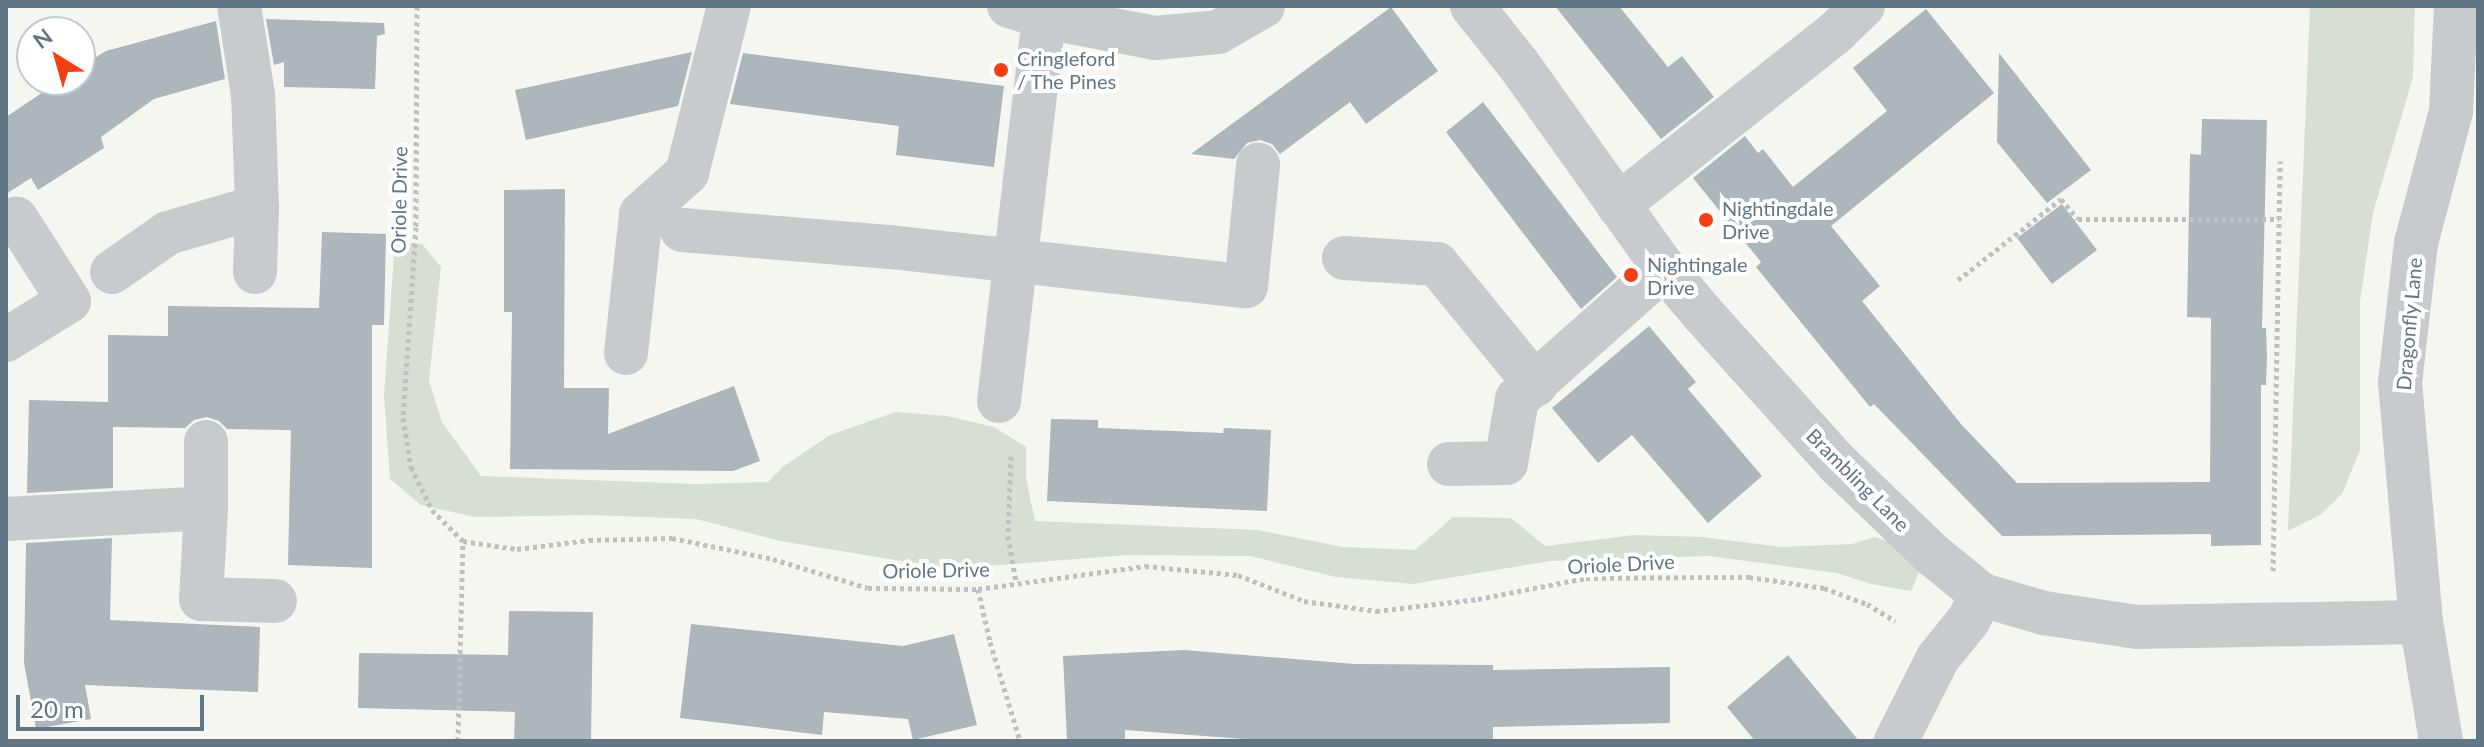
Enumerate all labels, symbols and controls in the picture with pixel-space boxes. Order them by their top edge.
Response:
north arrow [16,16,96,96]
text: N [28,22,57,54]
place label: Cringleford / The Pines [1017,46,1117,93]
marker: Cringleford / The Pines [992,61,1010,79]
street label: Oriole Drive [386,146,412,254]
place label: Nightingdale Drive [1722,196,1833,243]
marker: Nightingdale Drive [1697,211,1715,229]
place label: Nightingale Drive [1647,252,1747,299]
street label: Dragonfly Lane [2391,256,2427,392]
marker: Nightingale Drive [1622,266,1640,284]
street label: Brambling Lane [1802,424,1914,536]
street label: Oriole Drive [1567,549,1675,579]
street label: Oriole Drive [882,557,990,583]
scale bar [20,679,208,729]
text: 20 m [30,694,84,723]

